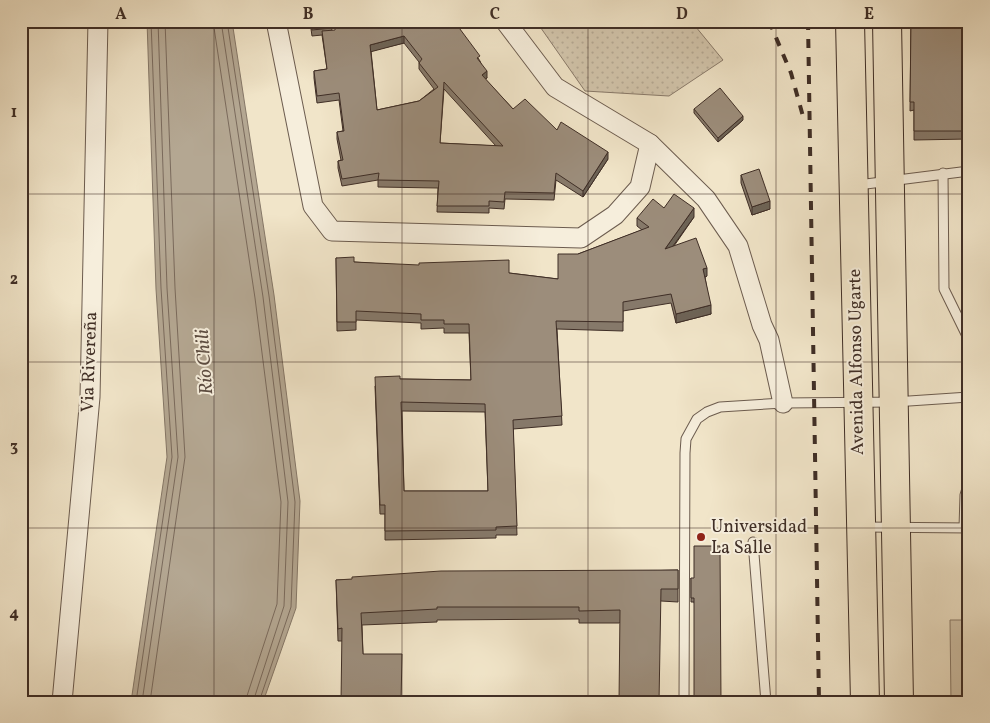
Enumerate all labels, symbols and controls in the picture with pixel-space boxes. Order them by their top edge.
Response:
text: A [115,4,127,26]
text: B [303,4,314,26]
text: C [490,4,500,26]
text: D [676,4,688,26]
text: E [864,4,874,26]
text: 1 [11,102,17,124]
text: 2 [10,269,18,291]
street label: Avenida Alfonso Ugarte [843,269,871,455]
street label: Via Rivereña [76,311,104,413]
water label: Río Chili [190,328,220,395]
text: 3 [10,436,18,458]
place label: Universidad La Salle [711,515,807,561]
marker: Universidad La Salle [695,531,707,543]
text: 4 [9,603,19,625]

